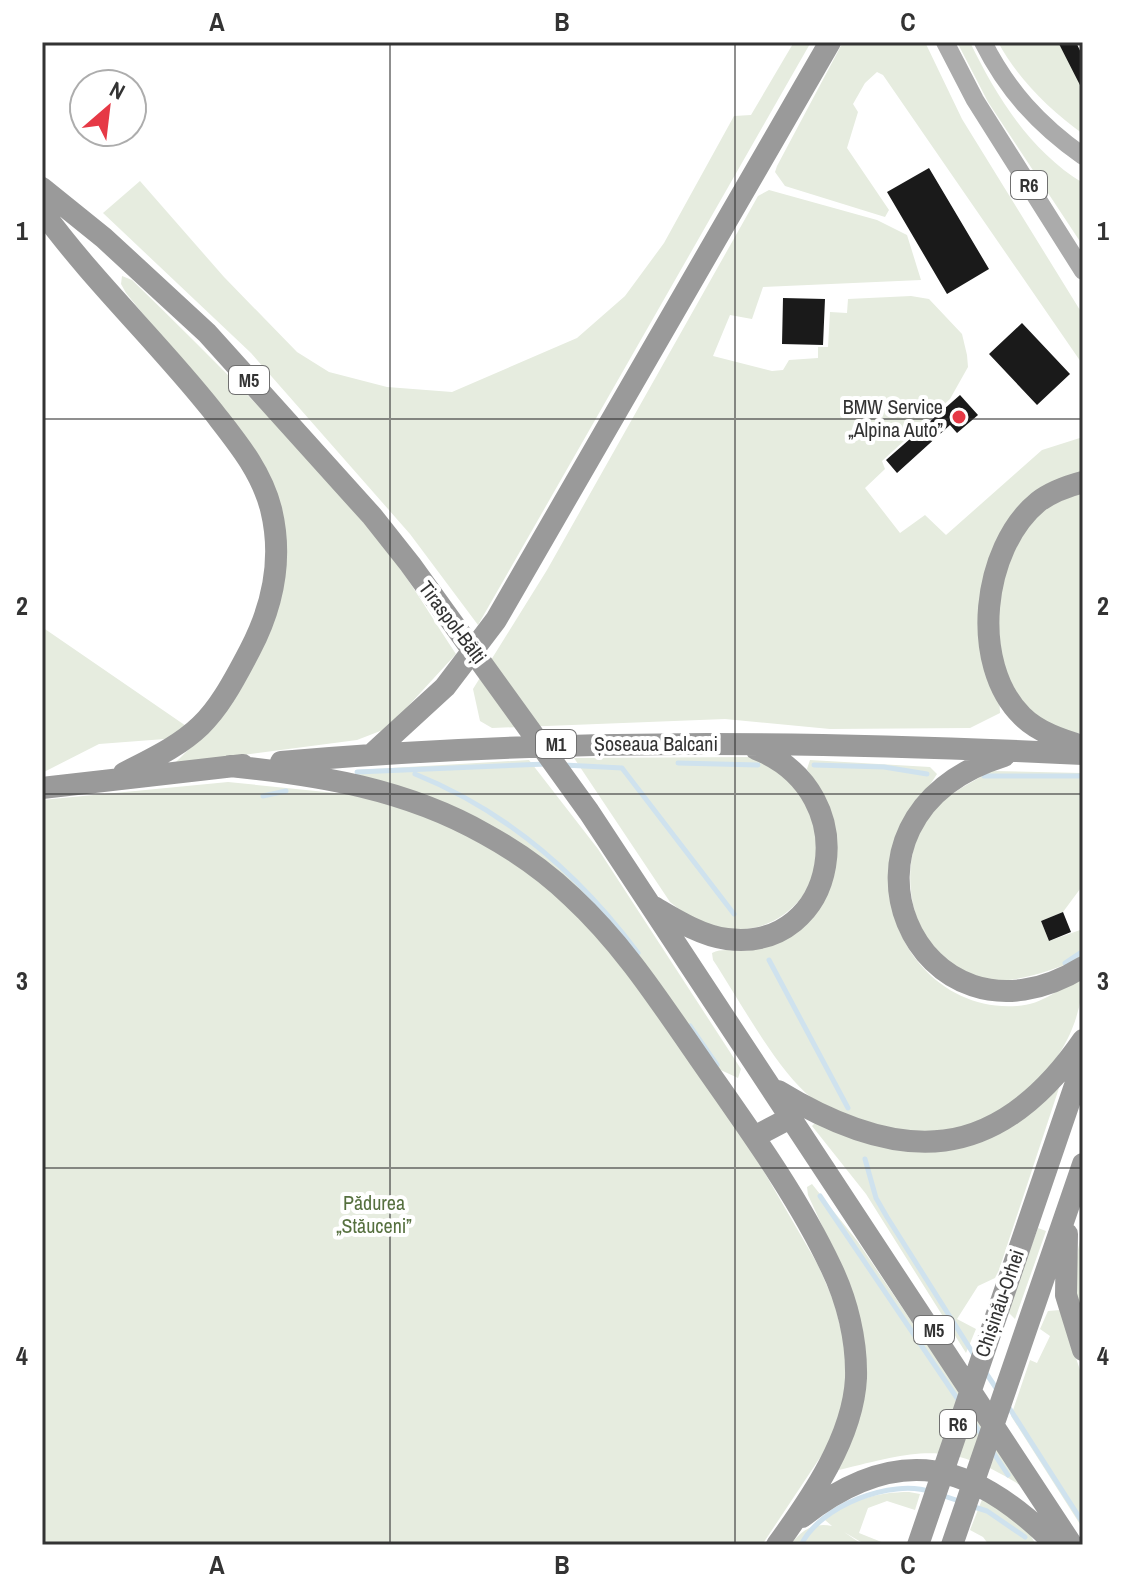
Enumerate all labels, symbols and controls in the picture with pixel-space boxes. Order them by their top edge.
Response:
text: A [209,4,225,39]
text: B [554,4,570,39]
text: C [900,4,916,39]
north arrow [68,68,148,148]
text: N [105,74,130,107]
road number: R6 [1011,171,1047,199]
text: 1 [16,213,28,248]
text: 1 [1097,213,1109,248]
road number: M5 [229,366,269,394]
place label: BMW Service „Alpina Auto” [843,393,944,443]
marker: BMW Service „Alpina Auto” [950,408,968,426]
street label: Tiraspol-Bălți [413,575,493,669]
text: 2 [16,588,28,623]
text: 2 [1097,588,1109,623]
road number: M1 [536,730,576,758]
street label: Șoseaua Balcani [594,730,718,757]
text: 3 [16,963,28,998]
text: 3 [1097,963,1109,998]
park label: Pădurea „Stăuceni” [336,1189,412,1239]
street label: Chișinău-Orhei [968,1246,1030,1360]
road number: M5 [914,1316,954,1344]
text: 4 [16,1338,28,1373]
text: 4 [1097,1338,1109,1373]
road number: R6 [940,1410,976,1438]
text: A [209,1547,225,1582]
text: B [554,1547,570,1582]
text: C [900,1547,916,1582]

